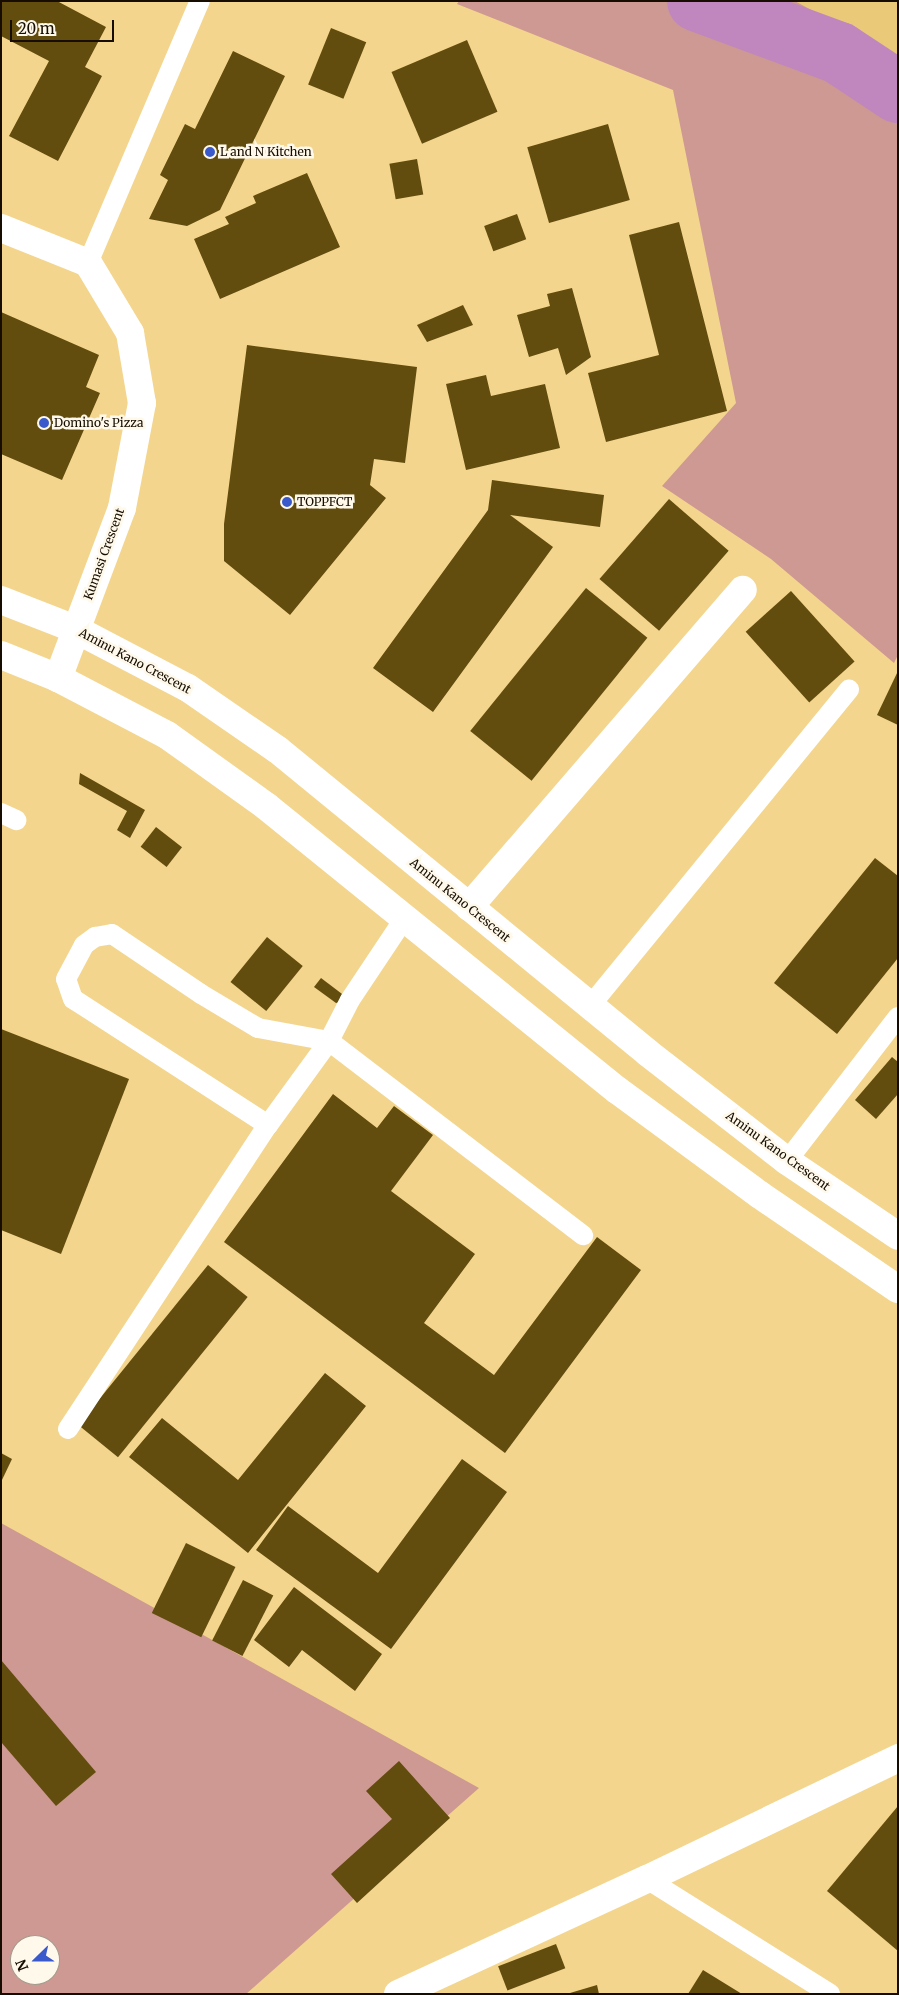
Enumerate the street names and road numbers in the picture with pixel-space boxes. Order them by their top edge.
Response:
street label: Kumasi Crescent [81,506,127,602]
street label: Aminu Kano Crescent [76,625,194,697]
street label: Aminu Kano Crescent [407,855,513,945]
street label: Aminu Kano Crescent [723,1108,833,1194]

